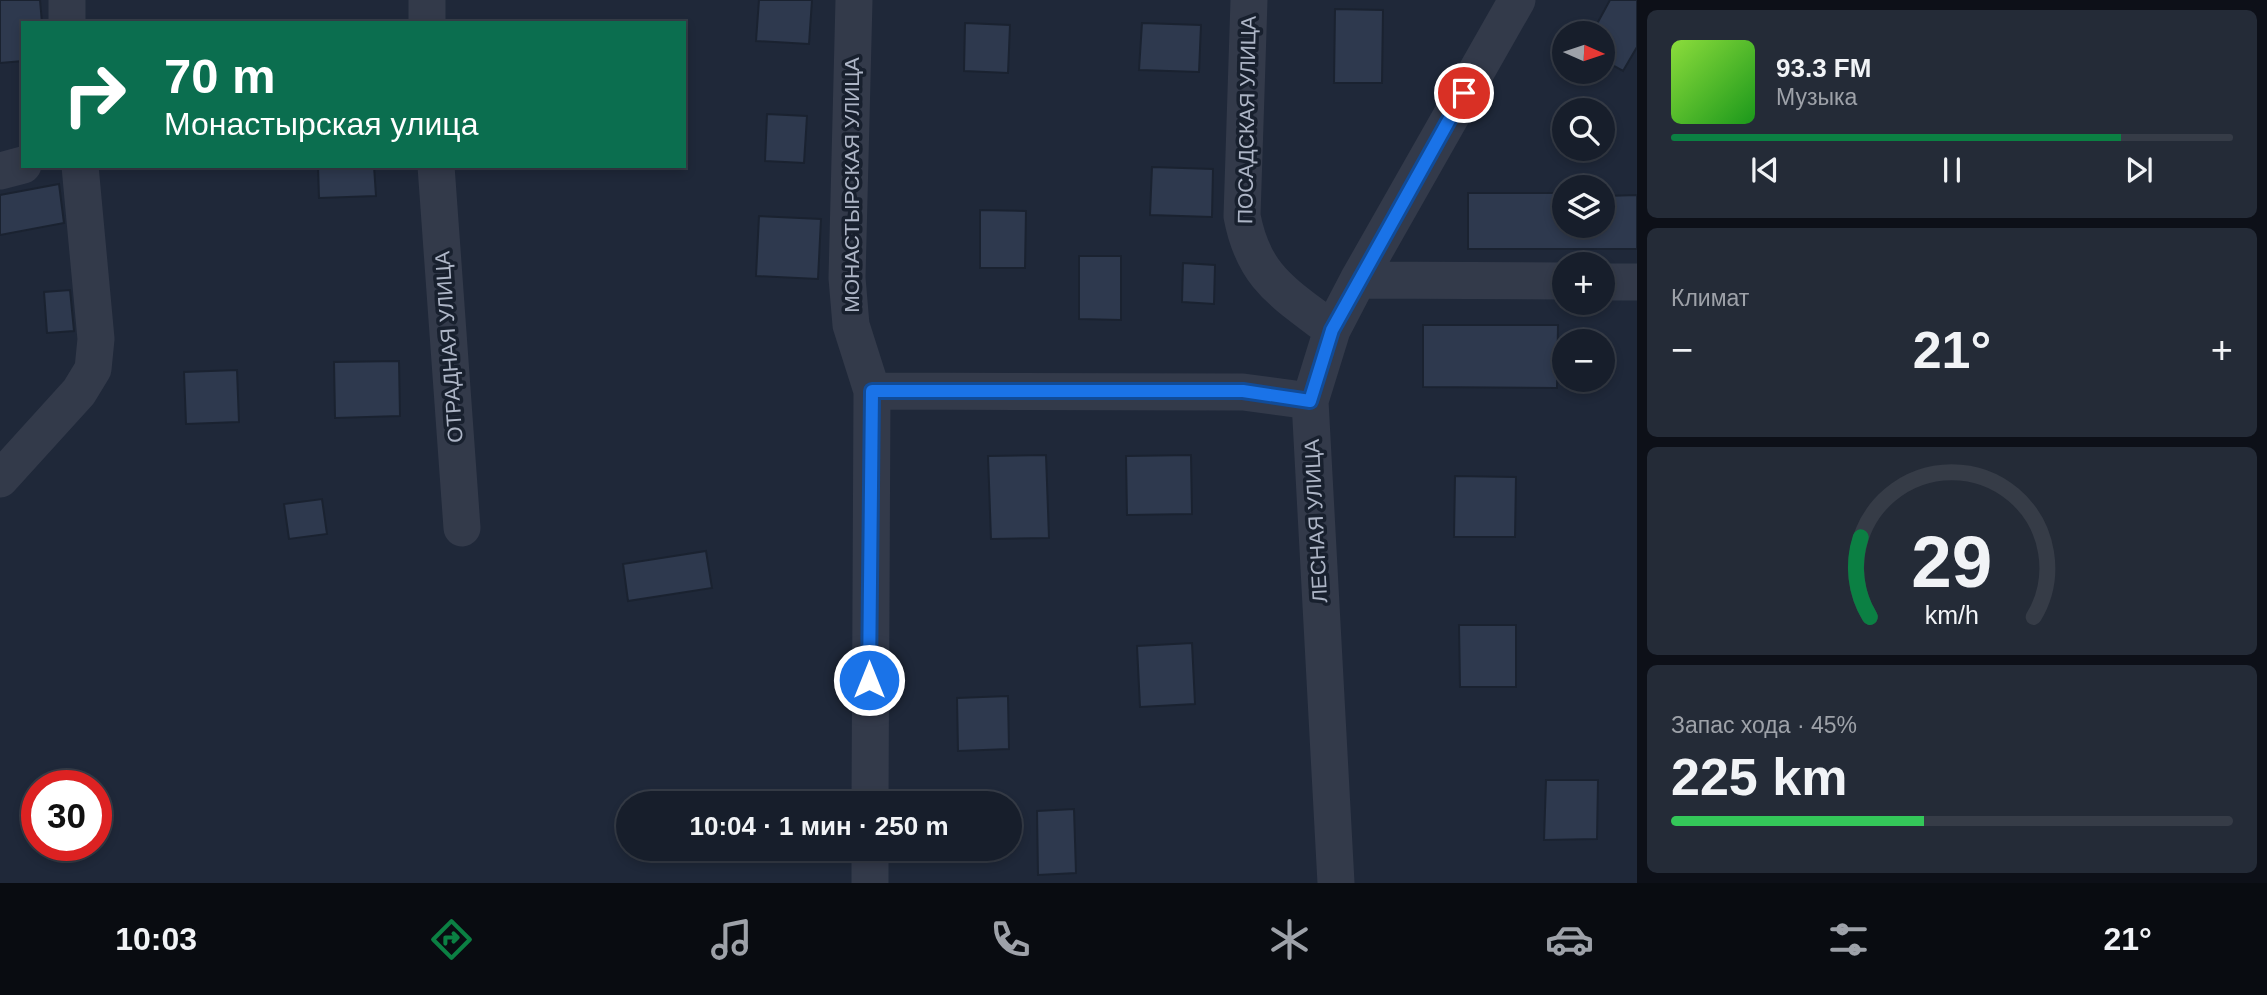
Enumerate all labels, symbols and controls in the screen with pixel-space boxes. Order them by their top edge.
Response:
street label: ПОСАДСКАЯ УЛИЦА [1233,16,1260,224]
north arrow [1552,21,1615,84]
map controls [1552,21,1615,392]
icon: right [49,49,140,140]
text: 70 m [164,49,276,103]
text: 93.3 FM [1776,53,1871,83]
street label: МОНАСТЫРСКАЯ УЛИЦА [840,57,863,313]
pin [1434,63,1494,123]
icon: arrive [1445,74,1483,112]
text: Музыка [1776,84,1857,110]
button: search [1552,98,1615,161]
text: Монастырская улица [164,106,478,142]
icon: previous [1746,151,1784,189]
icon: pause [1933,151,1971,189]
icon: next [2120,151,2158,189]
button: layers [1552,175,1615,238]
street label: ОТРАДНАЯ УЛИЦА [430,250,467,444]
button: + [1552,252,1615,315]
text: Климат [1671,285,1749,311]
text: 21° [1913,321,1991,379]
button: − [1552,329,1615,392]
text: − [1671,329,1693,371]
text: + [2211,329,2233,371]
street label: ЛЕСНАЯ УЛИЦА [1300,438,1331,604]
text: 29 [1912,521,1992,602]
text: km/h [1925,600,1979,628]
position arrow [832,643,906,717]
text: Запас хода · 45% [1671,712,1857,738]
text: 225 km [1671,748,1847,806]
speed limit sign: 30 [21,770,112,861]
text: 10:04 · 1 мин · 250 m [689,811,949,841]
icon: directions [427,915,476,964]
icon: music [707,915,756,964]
icon: phone [986,915,1035,964]
icon: climate [1265,915,1314,964]
icon: car [1545,915,1594,964]
icon: filters [1824,915,1873,964]
text: 10:03 [115,921,197,957]
text: 21° [2103,921,2152,957]

